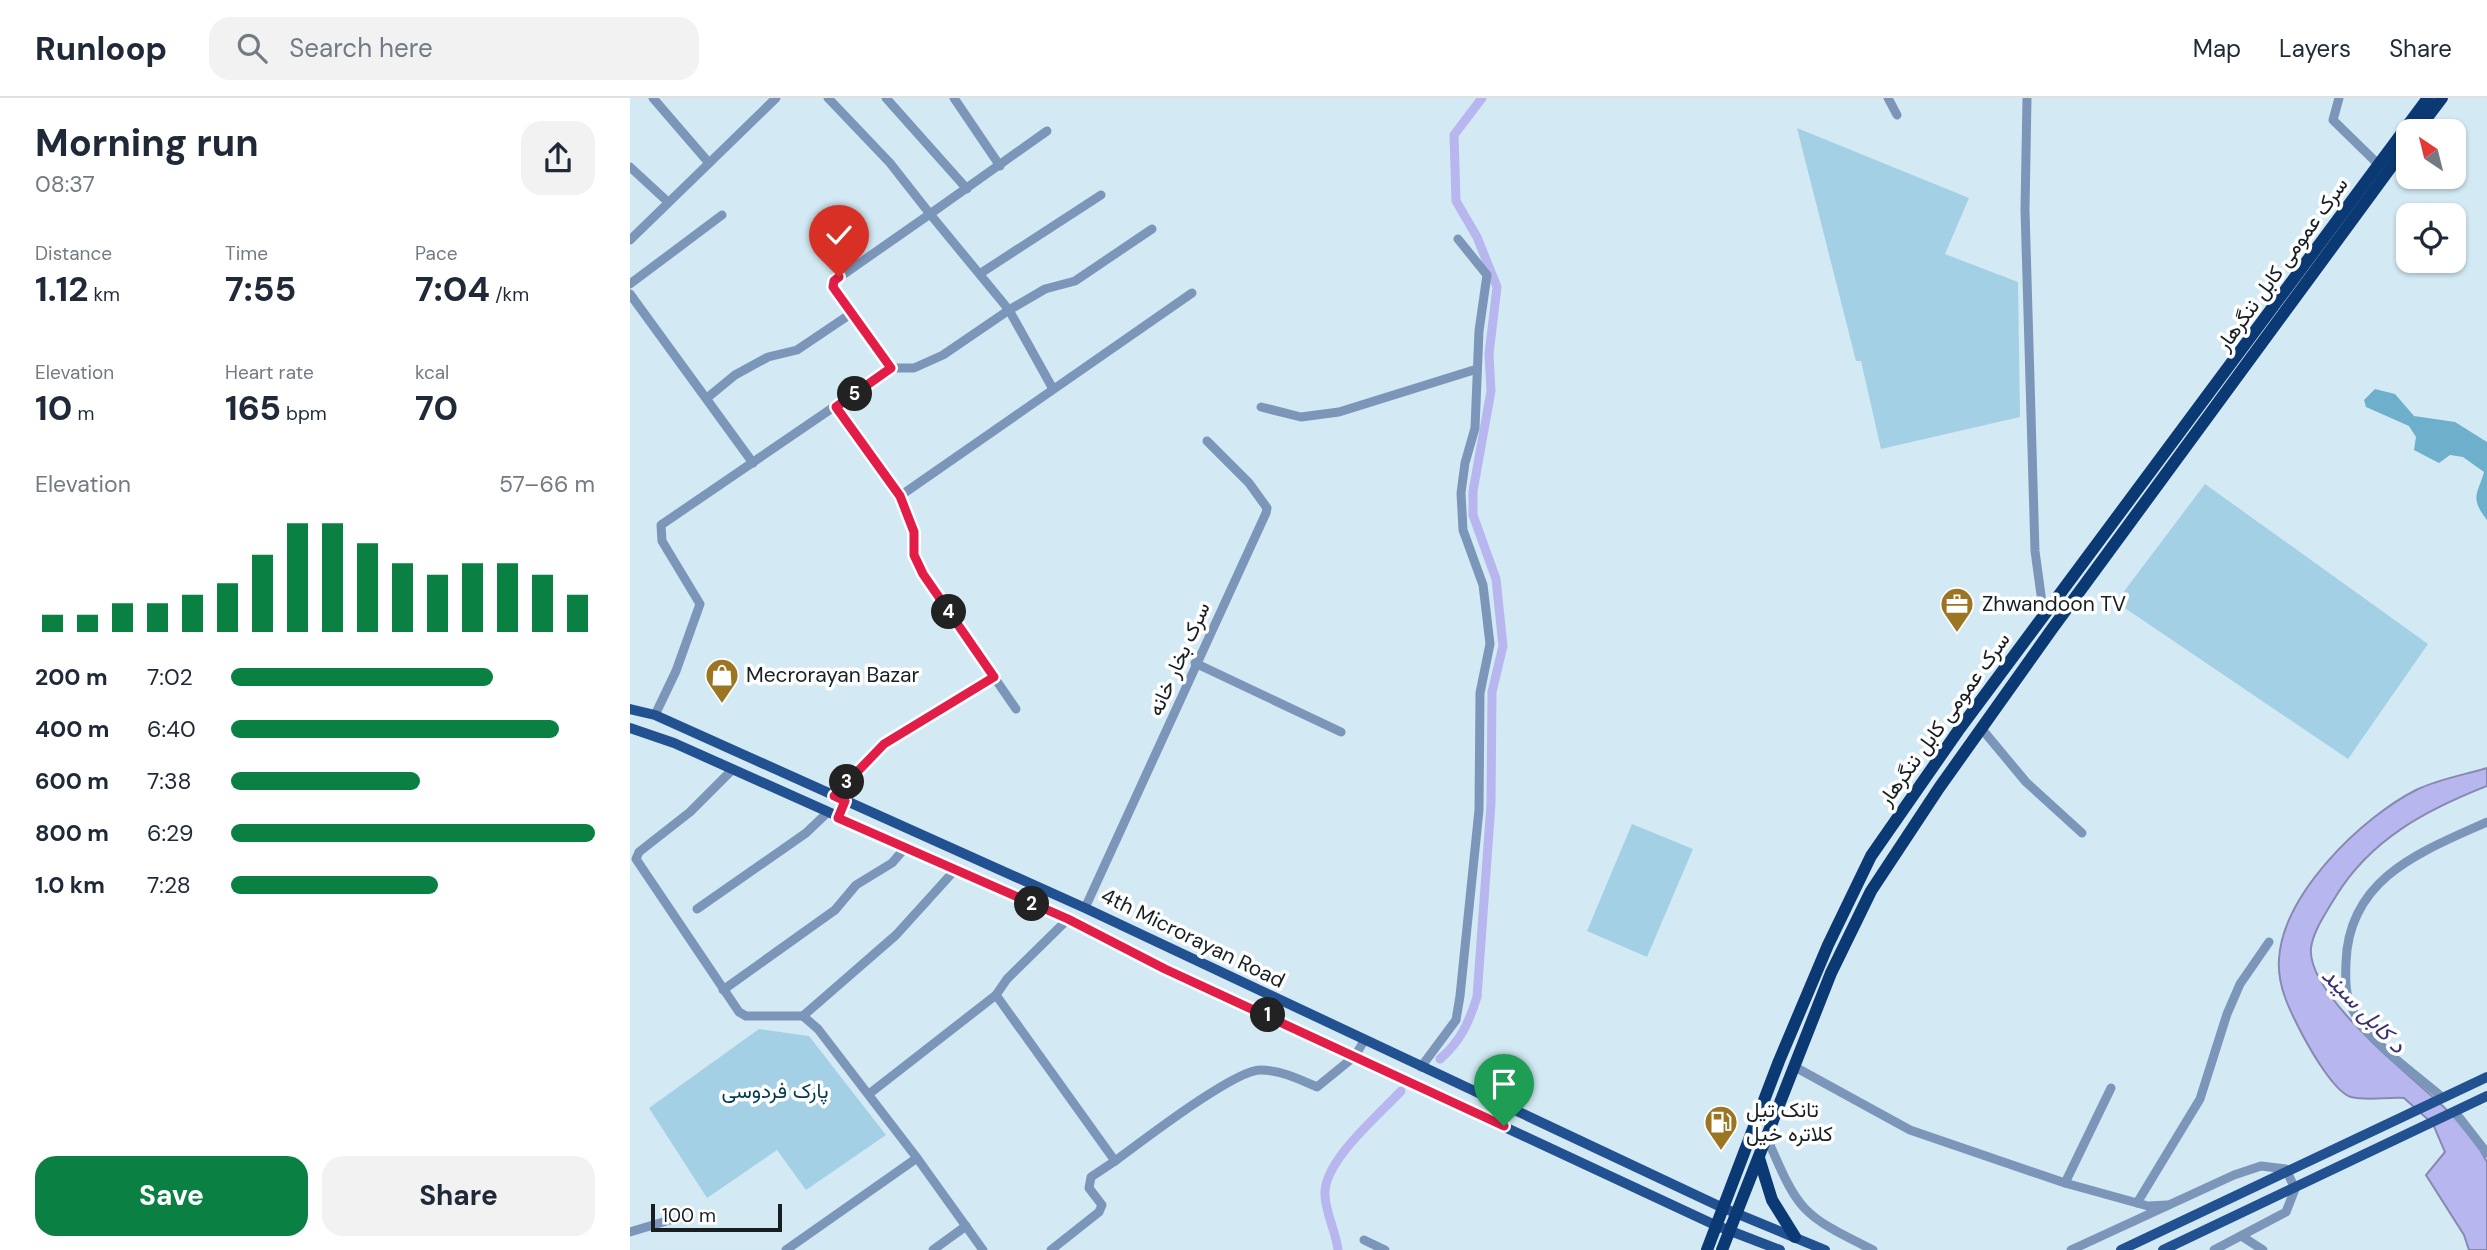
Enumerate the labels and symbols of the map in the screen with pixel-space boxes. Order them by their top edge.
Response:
north arrow [2396,119,2466,189]
street label: سرک عمومی کابل ننگرهار [2209,172,2354,357]
pin [809,205,869,277]
pin: 5 [838,376,873,412]
office icon: Zhwandoon TV [1938,585,1976,634]
place label: Zhwandoon TV [1982,590,2126,618]
pin: 4 [932,594,966,630]
street label: سرک بخار خانه [1141,598,1217,720]
street label: سرک عمومی کابل ننگرهار [1871,627,2016,812]
shop icon: Mecrorayan Bazar [703,656,741,705]
place label: Mecrorayan Bazar [746,661,920,689]
pin: 3 [830,764,864,800]
street label: 4th Microrayan Road [1097,881,1289,995]
pin: 2 [1014,886,1050,922]
water label: د کابل سيند [2315,960,2413,1060]
pin: 1 [1250,998,1286,1032]
pin [1474,1054,1534,1126]
park label: پارک فردوسی [722,1077,828,1105]
place label: تانک تیل کلاتره خیل [1746,1096,1833,1148]
fuel station icon: تانک تیل کلاتره خیل [1702,1103,1740,1152]
scale bar [651,1201,782,1233]

